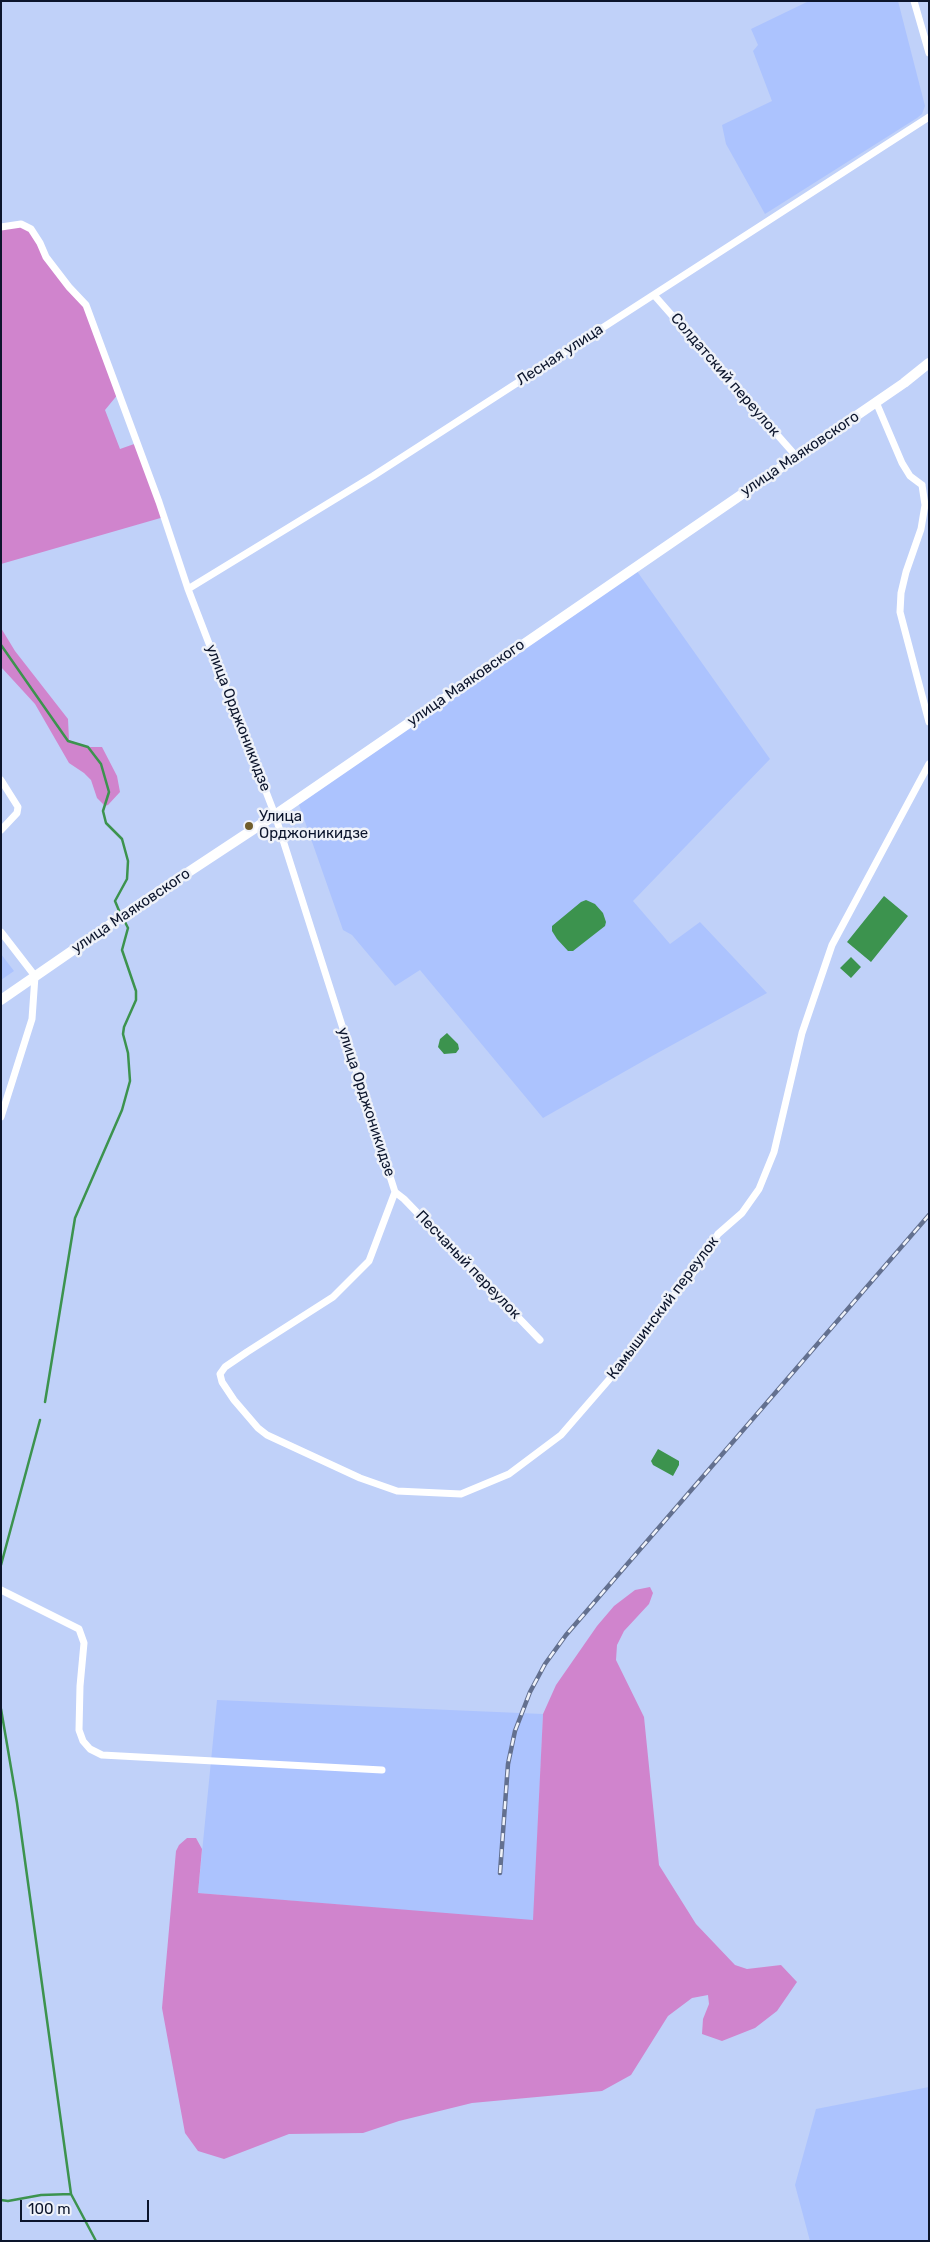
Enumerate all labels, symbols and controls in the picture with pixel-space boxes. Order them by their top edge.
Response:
street label: Солдатский переулок [666,310,784,440]
street label: Лесная улица [513,320,607,390]
street label: улица Маяковского [737,408,863,500]
street label: улица Маяковского [404,636,528,730]
street label: улица Орджоникидзе [202,642,274,794]
place label: Улица Орджоникидзе [259,808,368,843]
marker: Улица Орджоникидзе [243,820,255,832]
street label: улица Маяковского [68,865,194,957]
street label: улица Орджоникидзе [333,1025,399,1179]
street label: Песчаный переулок [412,1207,524,1323]
street label: Камышинский переулок [603,1233,723,1383]
scale bar [22,2190,151,2222]
text: 100 m [28,2200,70,2218]

